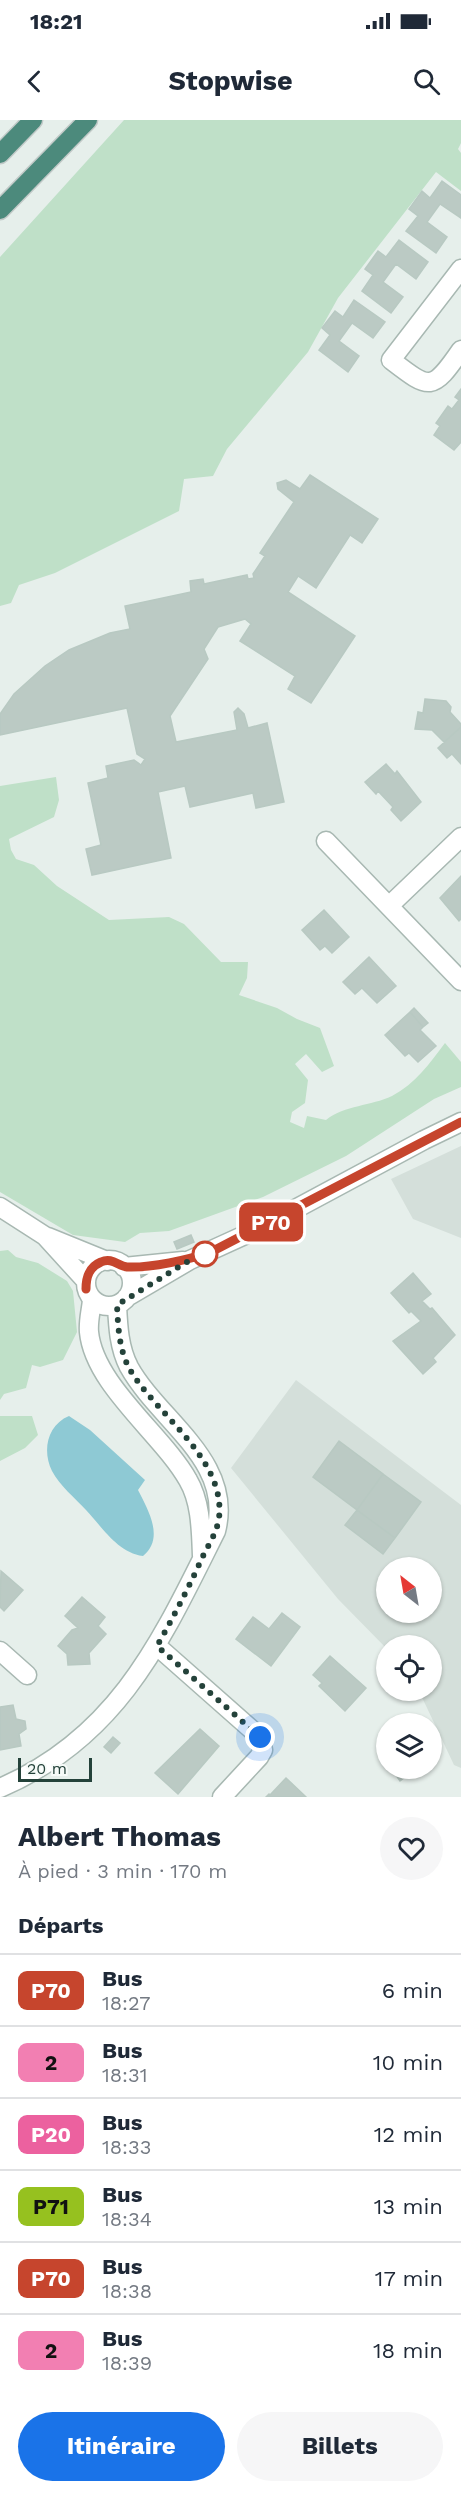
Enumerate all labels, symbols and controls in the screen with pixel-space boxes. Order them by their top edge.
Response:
text: 18:21 [30,9,83,34]
icon: back [18,65,51,98]
text: Stopwise [168,65,293,97]
icon: search [410,65,443,98]
line badge: P70 [236,1202,306,1242]
text: P70 [251,1210,291,1235]
unlabelled marker [192,1241,218,1267]
north arrow [376,1557,442,1623]
map controls [376,1557,442,1779]
button: locate [376,1635,442,1701]
button: layers [376,1713,442,1779]
your location [245,1722,275,1752]
scale bar [18,1755,92,1782]
text: 20 m [27,1759,67,1778]
button: heart [380,1817,443,1880]
text: Albert Thomas [18,1820,221,1853]
text: À pied · 3 min · 170 m [18,1859,227,1883]
text: Départs [18,1913,104,1938]
text: Bus [102,1966,142,1991]
text: P70 [31,1978,71,2003]
text: 6 min [382,1978,443,2003]
text: 18:27 [102,1991,151,2015]
text: Bus [102,2038,142,2063]
text: 2 [45,2050,57,2075]
text: 10 min [373,2050,443,2075]
text: 18:31 [102,2063,148,2087]
text: Bus [102,2110,142,2135]
text: P20 [31,2122,71,2147]
text: 12 min [374,2122,443,2147]
text: 18:33 [102,2135,151,2159]
text: Bus [102,2182,142,2207]
text: P71 [33,2194,69,2219]
text: 13 min [374,2194,443,2219]
text: 18:34 [102,2207,152,2231]
text: Bus [102,2254,142,2279]
text: P70 [31,2266,71,2291]
text: 17 min [375,2266,443,2291]
text: 18:38 [102,2279,152,2303]
text: Bus [102,2326,142,2351]
text: 2 [45,2338,57,2363]
text: 18 min [373,2338,443,2363]
text: 18:39 [102,2351,152,2375]
button: Itinéraire [18,2412,225,2481]
button: Billets [237,2412,443,2481]

